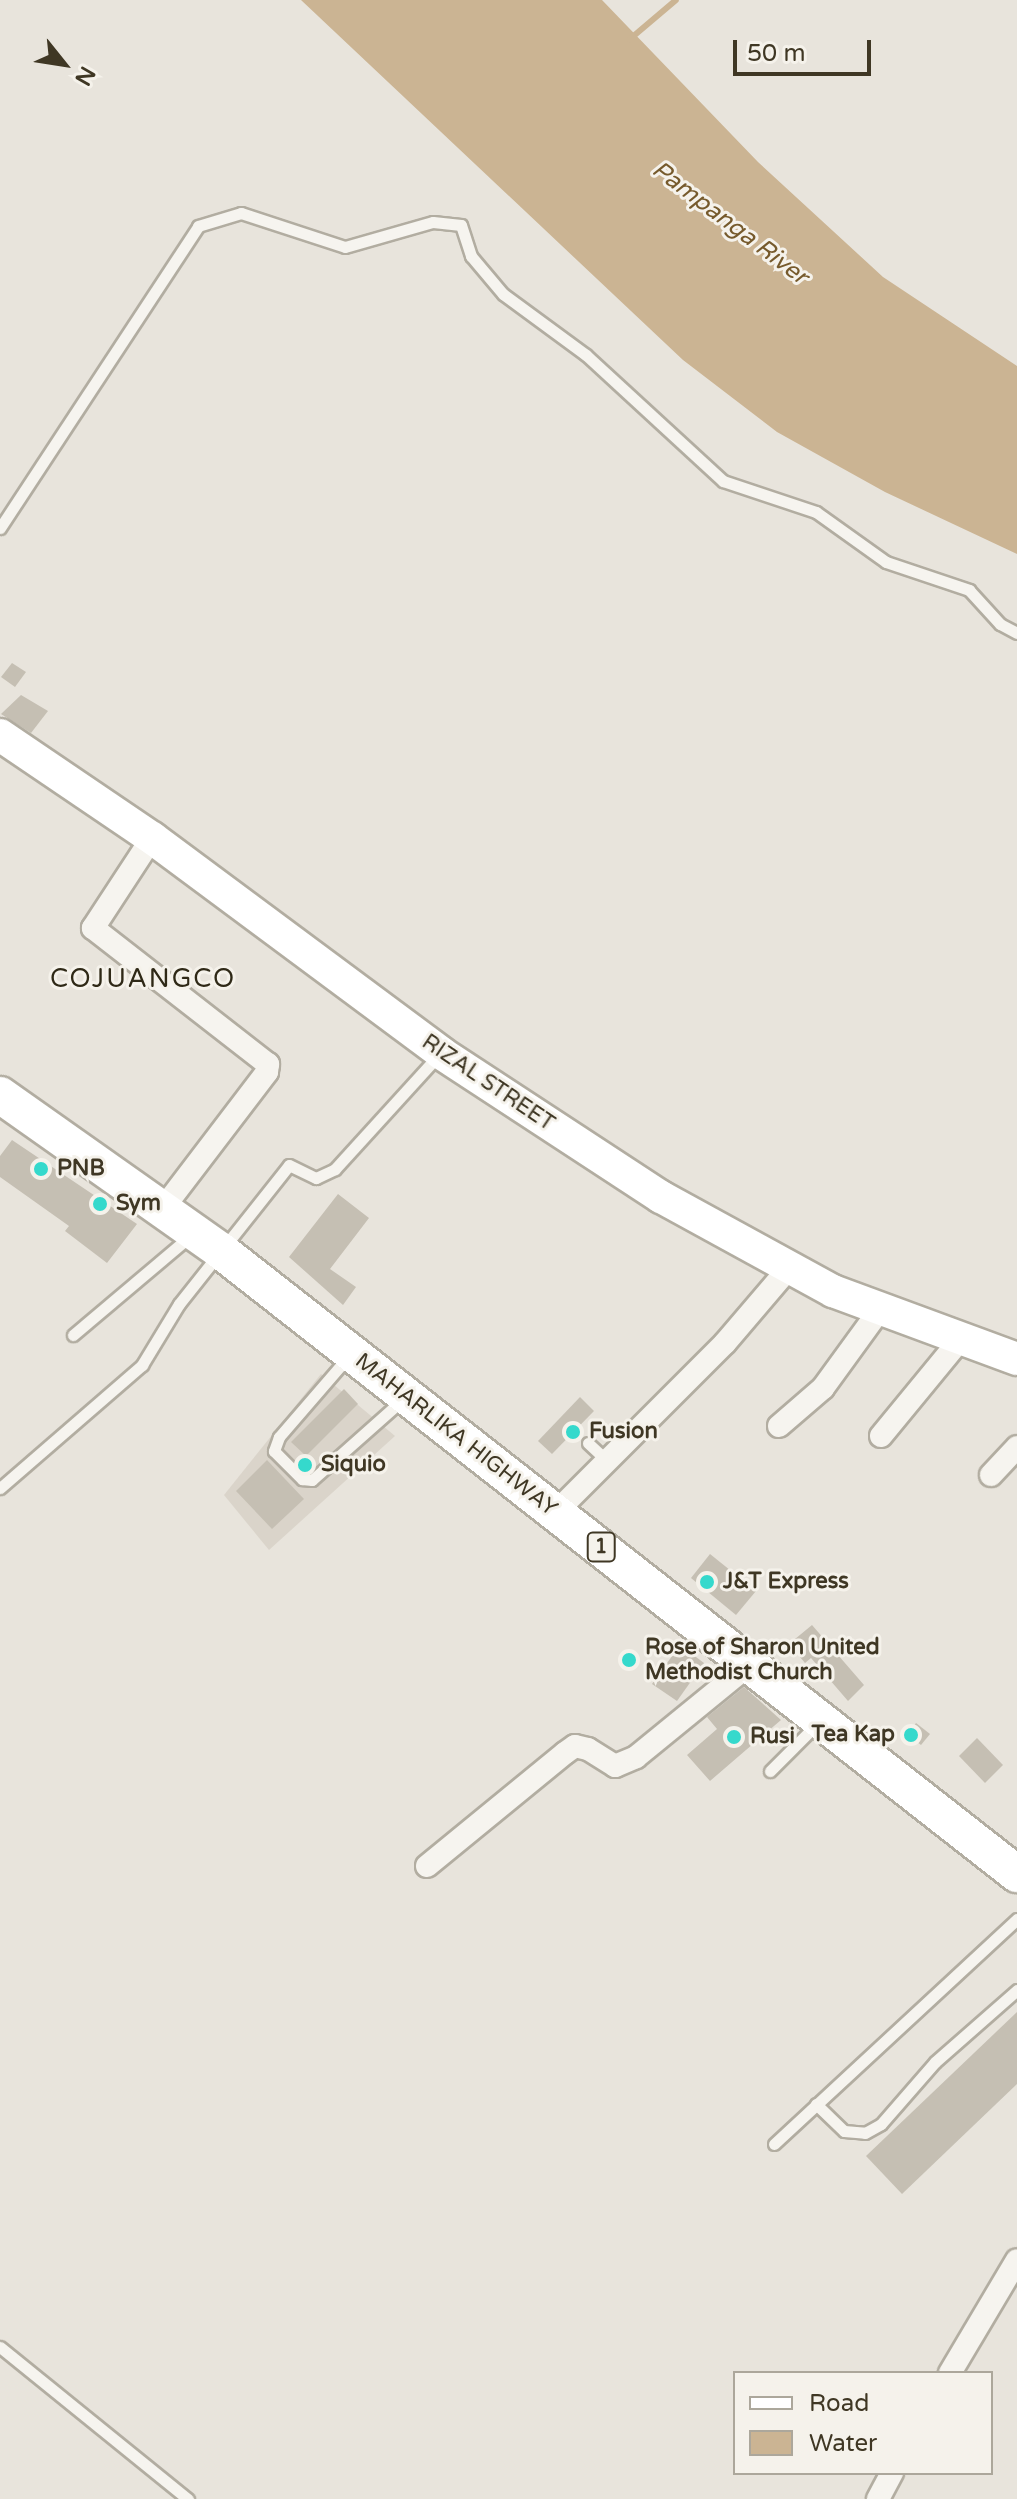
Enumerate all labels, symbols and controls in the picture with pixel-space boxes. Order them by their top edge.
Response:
north arrow [24,24,104,104]
scale bar [737,24,875,74]
text: 50 m [747,39,805,68]
text: N [69,62,100,90]
water label: Pampanga River [646,155,814,291]
district label: COJUANGCO [50,963,236,995]
street label: RIZAL STREET [417,1029,559,1137]
place label: PNB [57,1156,105,1182]
marker: PNB [32,1160,50,1178]
place label: Sym [116,1191,161,1217]
marker: Sym [91,1195,109,1213]
street label: MAHARLIKA HIGHWAY [350,1348,562,1522]
place label: Fusion [589,1419,658,1445]
marker: Fusion [564,1423,582,1441]
place label: Siquio [321,1452,386,1478]
marker: Siquio [296,1456,314,1474]
road number: 1 [585,1531,617,1563]
place label: J&T Express [723,1569,849,1595]
marker: J&T Express [698,1573,716,1591]
place label: Rose of Sharon United Methodist Church [645,1634,880,1686]
marker: Rose of Sharon United Methodist Church [620,1651,638,1669]
place label: Tea Kap [811,1722,895,1748]
place label: Rusi [750,1724,795,1750]
marker: Tea Kap [902,1726,920,1744]
marker: Rusi [725,1728,743,1746]
legend [733,2371,993,2475]
text: Road [809,2389,869,2418]
text: Water [809,2429,877,2458]

